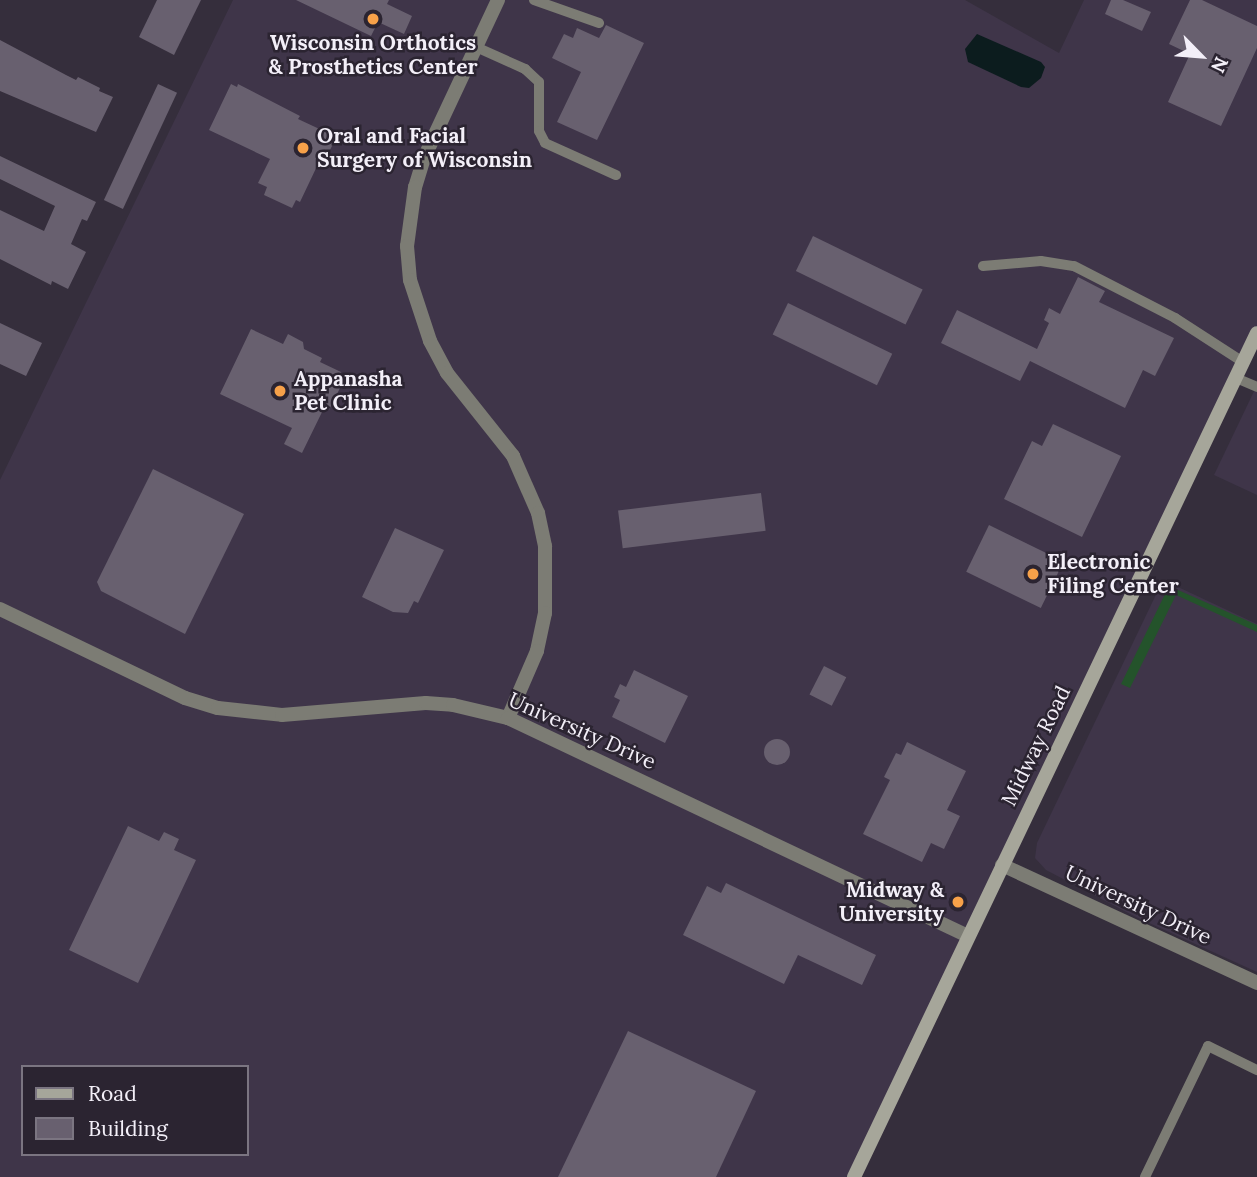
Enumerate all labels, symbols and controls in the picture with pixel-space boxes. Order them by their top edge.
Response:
marker: Wisconsin Orthotics & Prosthetics Center [365,11,381,27]
north arrow [1166,21,1236,91]
place label: Wisconsin Orthotics & Prosthetics Center [268,30,478,80]
text: N [1206,53,1234,77]
place label: Oral and Facial Surgery of Wisconsin [317,123,532,173]
marker: Oral and Facial Surgery of Wisconsin [295,140,311,156]
place label: Appanasha Pet Clinic [294,366,403,416]
marker: Appanasha Pet Clinic [272,383,288,399]
place label: Electronic Filing Center [1047,549,1179,599]
marker: Electronic Filing Center [1025,566,1041,582]
street label: Midway Road [996,682,1076,810]
street label: University Drive [504,687,660,775]
street label: University Drive [1061,860,1215,950]
place label: Midway & University [839,877,944,927]
marker: Midway & University [950,894,966,910]
legend [21,1065,248,1156]
text: Road [88,1080,137,1107]
text: Building [88,1115,168,1142]

